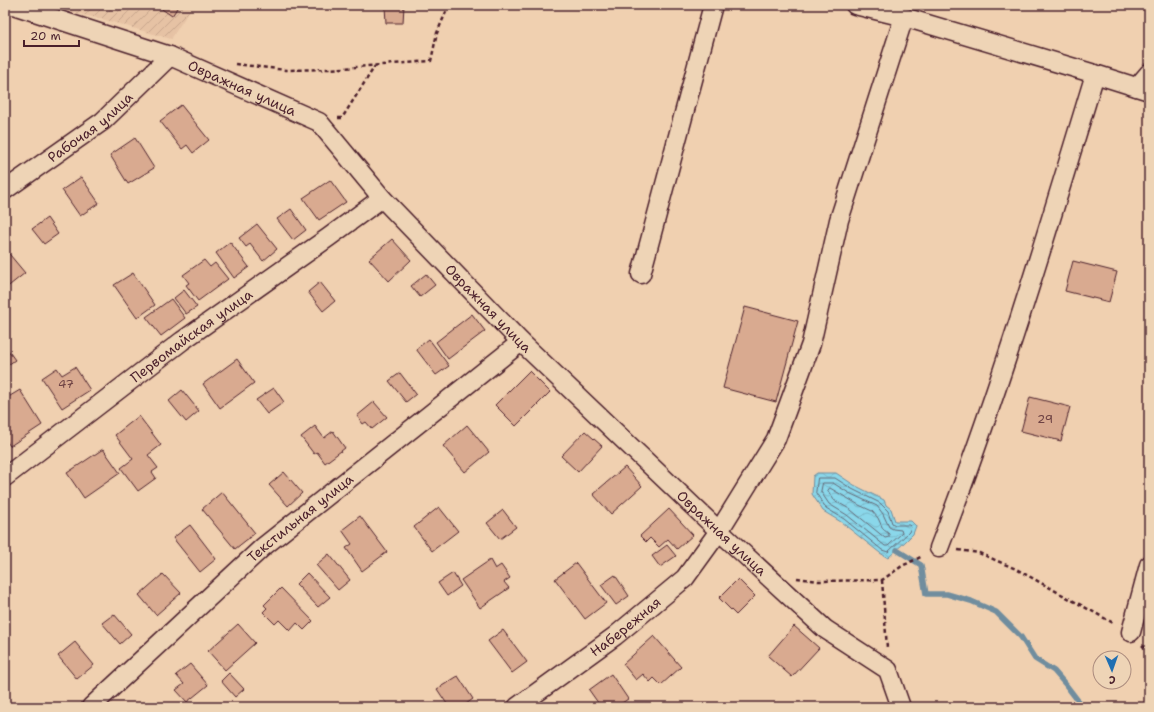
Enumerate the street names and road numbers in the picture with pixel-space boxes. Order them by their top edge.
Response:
street label: Овражная улица [185,56,299,120]
street label: Рабочая улица [44,88,137,166]
street label: Овражная улица [441,260,536,357]
street label: Первомайская улица [127,285,256,386]
street label: Текстильная улица [243,470,357,566]
street label: Овражная улица [673,486,771,580]
street label: Набережная [586,593,665,660]

